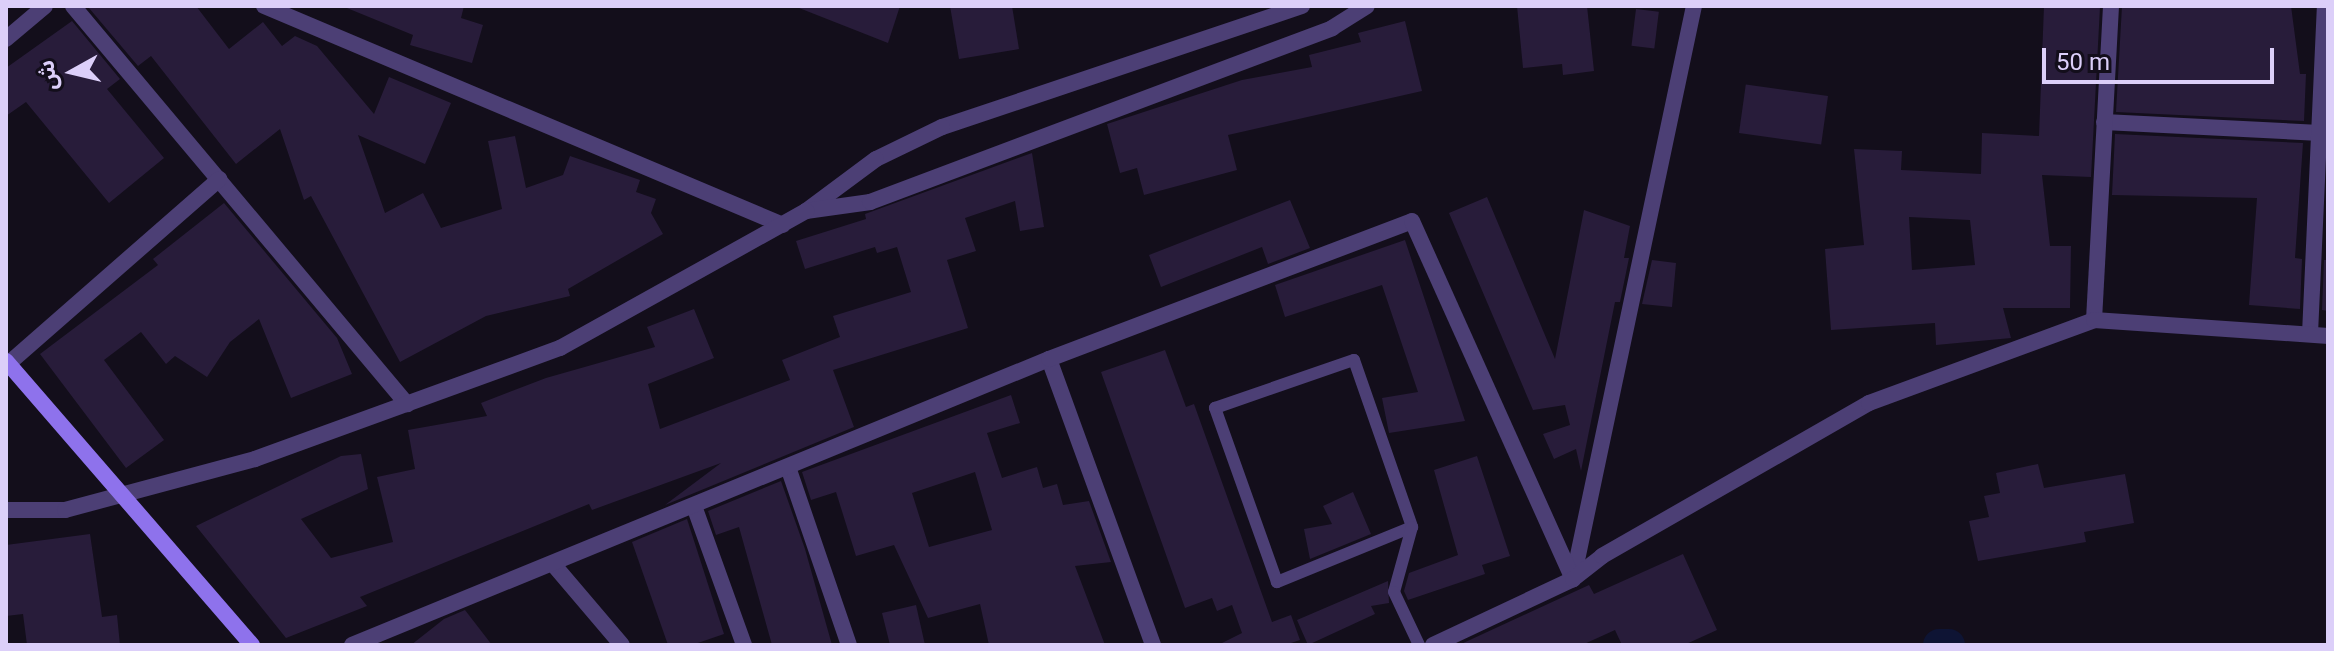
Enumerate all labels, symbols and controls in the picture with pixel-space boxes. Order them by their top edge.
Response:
north arrow [32,32,112,112]
scale bar [2046,32,2278,82]
text: 50 m [2056,48,2110,76]
text: ش [33,59,62,92]

